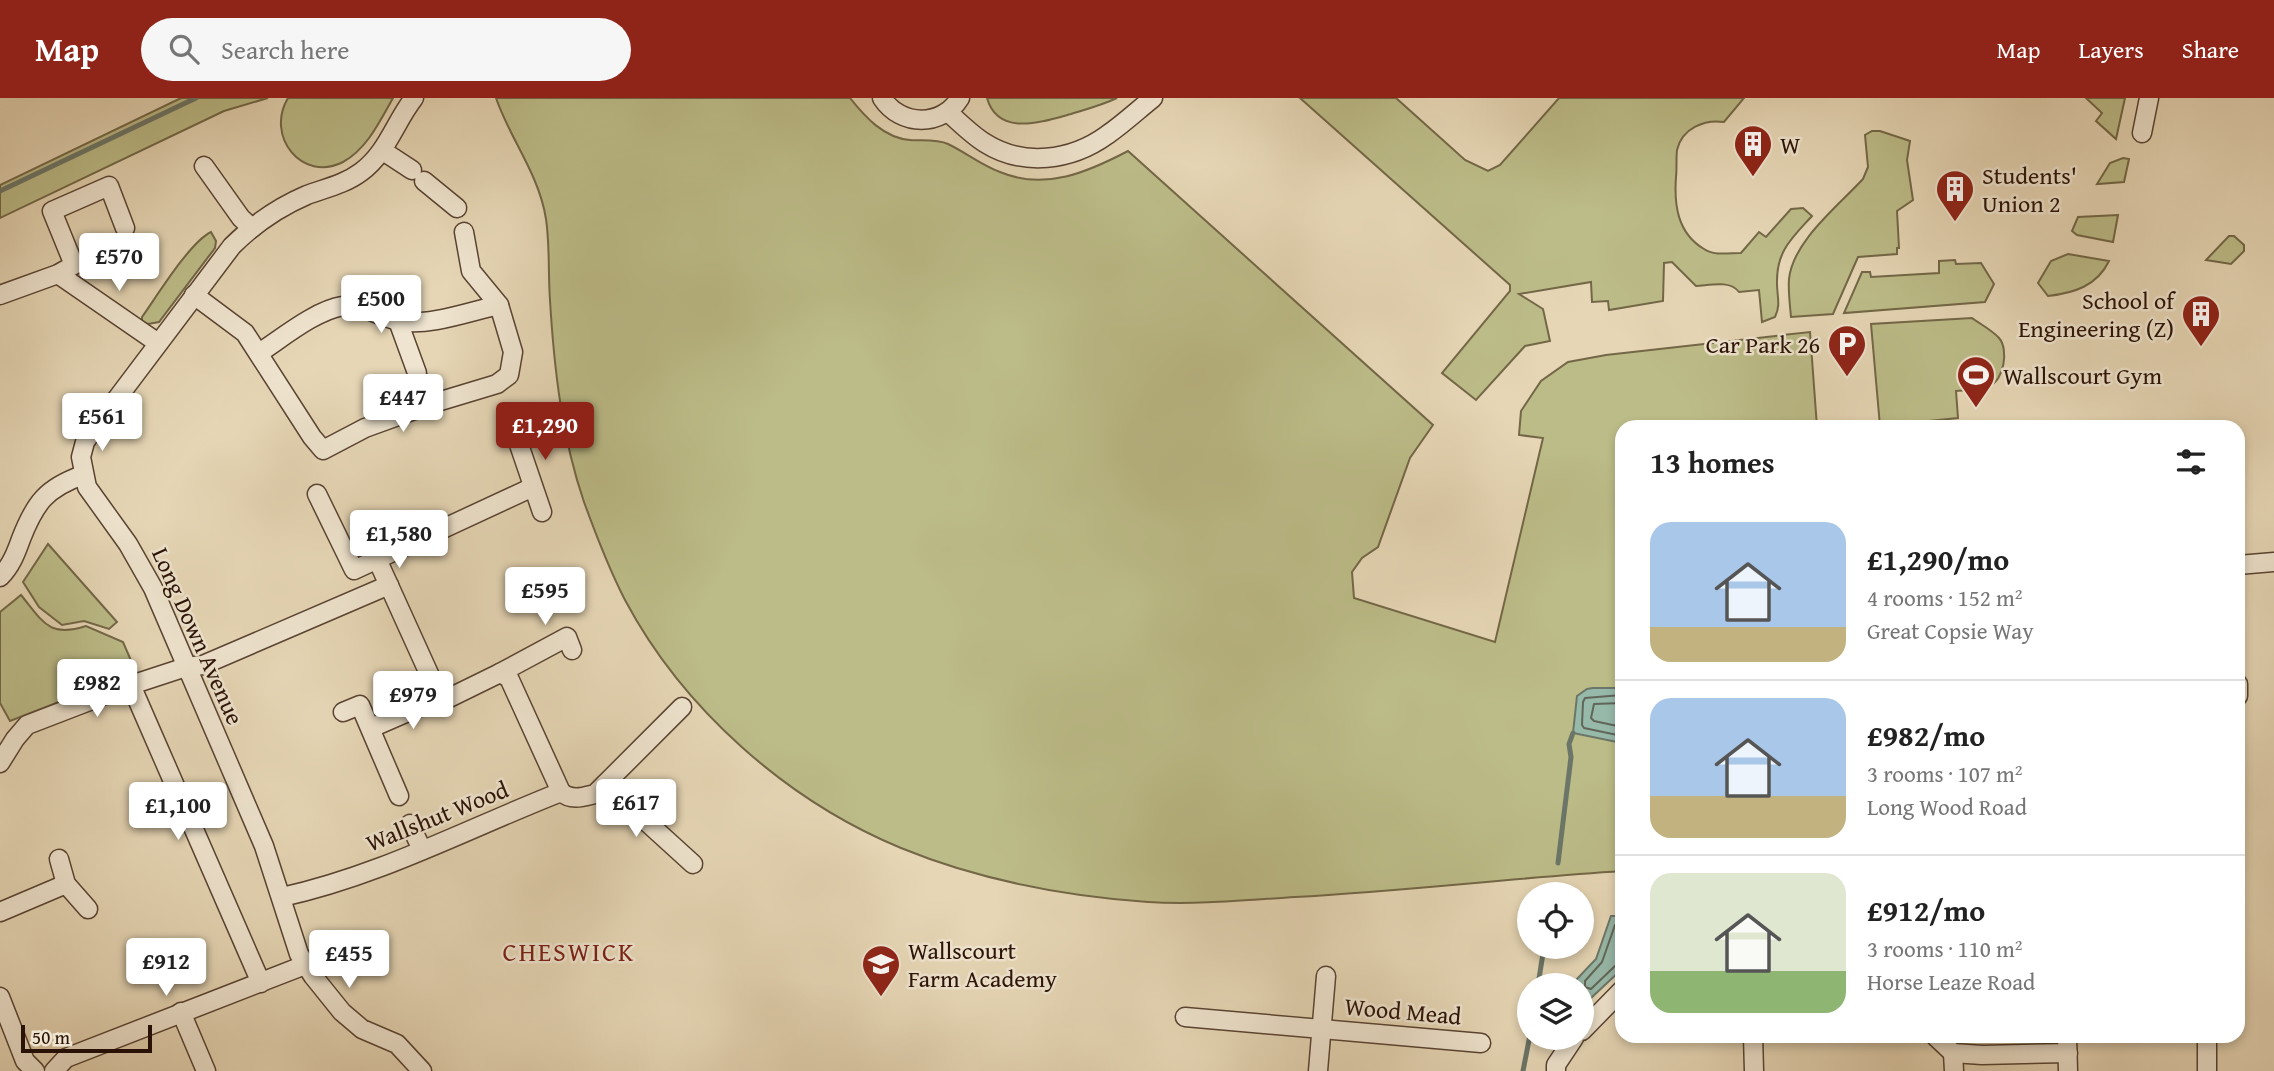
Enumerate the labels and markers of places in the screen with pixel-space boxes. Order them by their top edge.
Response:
building icon: W [1732,123,1774,178]
place label: W [1780,127,1801,162]
place label: Students' Union 2 [1982,158,2077,221]
building icon: Students' Union 2 [1934,168,1976,223]
pin: £570 [78,234,160,293]
pin: £500 [340,275,422,335]
place label: School of Engineering (Z) [2018,283,2176,346]
building icon: School of Engineering (Z) [2180,293,2222,348]
parking icon: Car Park 26 [1826,323,1868,378]
place label: Car Park 26 [1706,327,1820,362]
sports icon: Wallscourt Gym [1955,354,1997,409]
place label: Wallscourt Gym [2003,358,2162,393]
pin: £447 [362,374,444,434]
pin: £561 [61,394,143,453]
pin: £1,290 [488,402,602,462]
pin: £1,580 [342,510,456,570]
pin: £595 [504,568,586,627]
pin: £982 [56,660,138,719]
pin: £979 [372,672,454,731]
pin: £617 [595,780,677,839]
pin: £1,100 [121,782,235,842]
pin: £455 [308,930,390,990]
place label: Wallscourt Farm Academy [908,933,1057,996]
pin: £912 [125,939,207,998]
school or university icon: Wallscourt Farm Academy [860,943,902,998]

